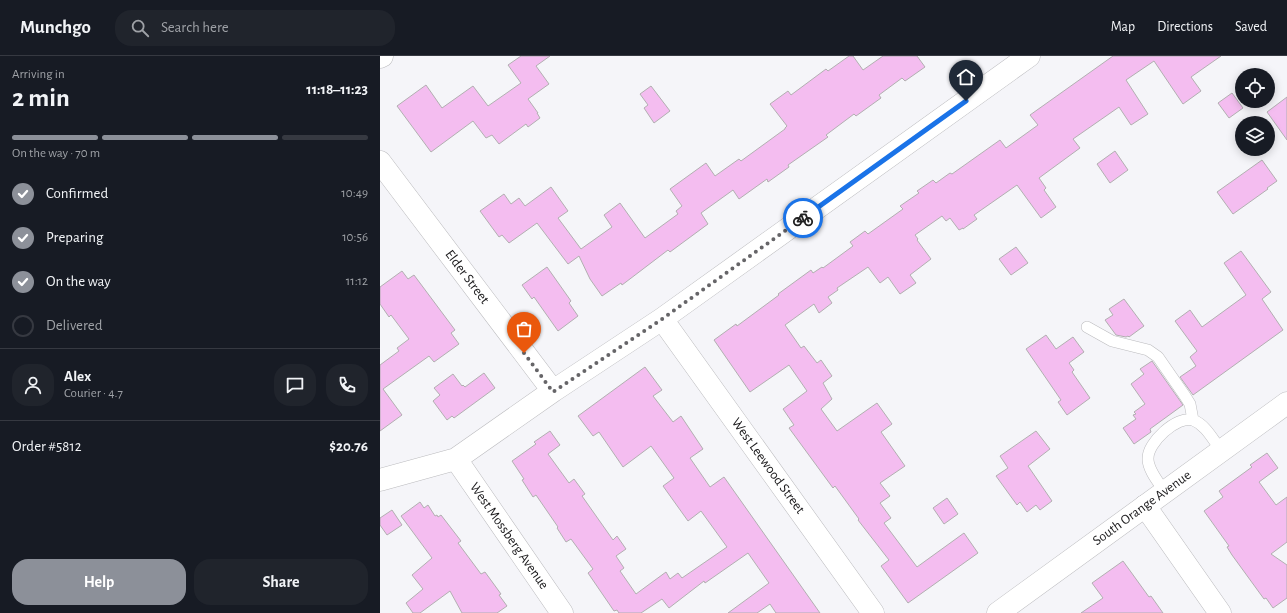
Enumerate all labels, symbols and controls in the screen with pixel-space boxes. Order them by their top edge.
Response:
search box [115,10,395,46]
icon: search [129,17,151,39]
text: Munchgo [20,18,91,37]
text: Search here [161,20,229,35]
text: Map [1111,20,1135,34]
text: Directions [1157,20,1213,34]
text: Saved [1235,20,1267,34]
pin [949,60,983,101]
icon: home [955,66,977,88]
text: Arriving in [12,68,65,81]
map controls [1235,68,1275,156]
button: locate [1235,68,1275,108]
text: 11:18–11:23 [306,82,368,97]
text: 2 min [12,85,70,111]
button: layers [1235,116,1275,156]
text: On the way · 70 m [12,147,100,160]
icon: check [12,183,34,205]
text: Confirmed [46,186,108,201]
text: 10:49 [341,187,368,200]
courier [783,198,823,238]
icon: bike [792,207,814,229]
icon: check [12,227,34,249]
text: Preparing [46,230,103,245]
text: 10:56 [342,231,368,244]
street label: Elder Street [442,247,492,307]
icon: check [12,271,34,293]
text: On the way [46,274,111,289]
text: 11:12 [346,275,368,288]
pin [507,312,541,353]
text: Delivered [46,318,103,333]
icon: bag [513,318,535,340]
button: person [12,364,54,406]
button: chat [274,364,316,406]
button: phone [326,364,368,406]
text: Alex [64,369,91,384]
text: Courier · 4.7 [64,387,123,400]
street label: West Leewood Street [729,416,808,517]
text: Order #5812 [12,439,81,454]
text: $20.76 [329,439,368,454]
street label: South Orange Avenue [1090,468,1194,548]
street label: West Mossberg Avenue [467,480,551,592]
button: Help [12,559,186,605]
button: Share [194,559,368,605]

